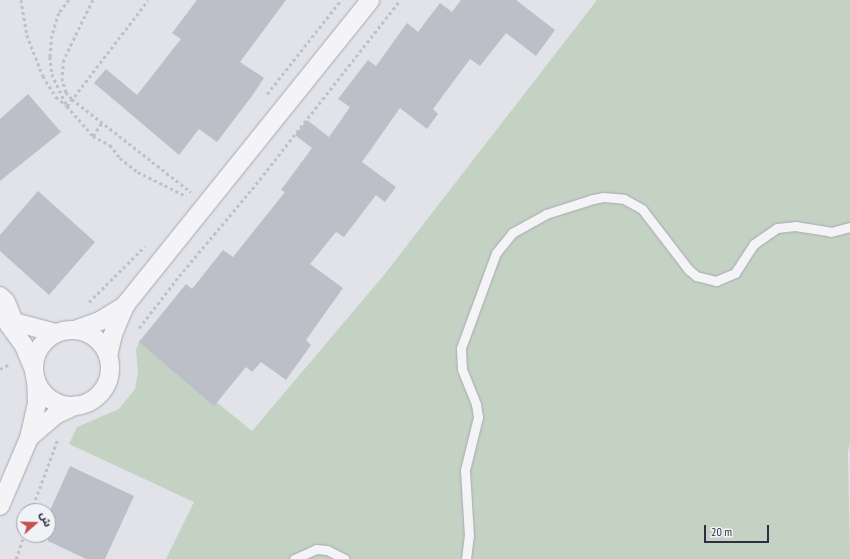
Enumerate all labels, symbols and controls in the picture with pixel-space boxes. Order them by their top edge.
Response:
north arrow [16,503,56,543]
text: ش [37,510,55,529]
scale bar [706,517,771,543]
text: 20 m [711,524,732,539]

